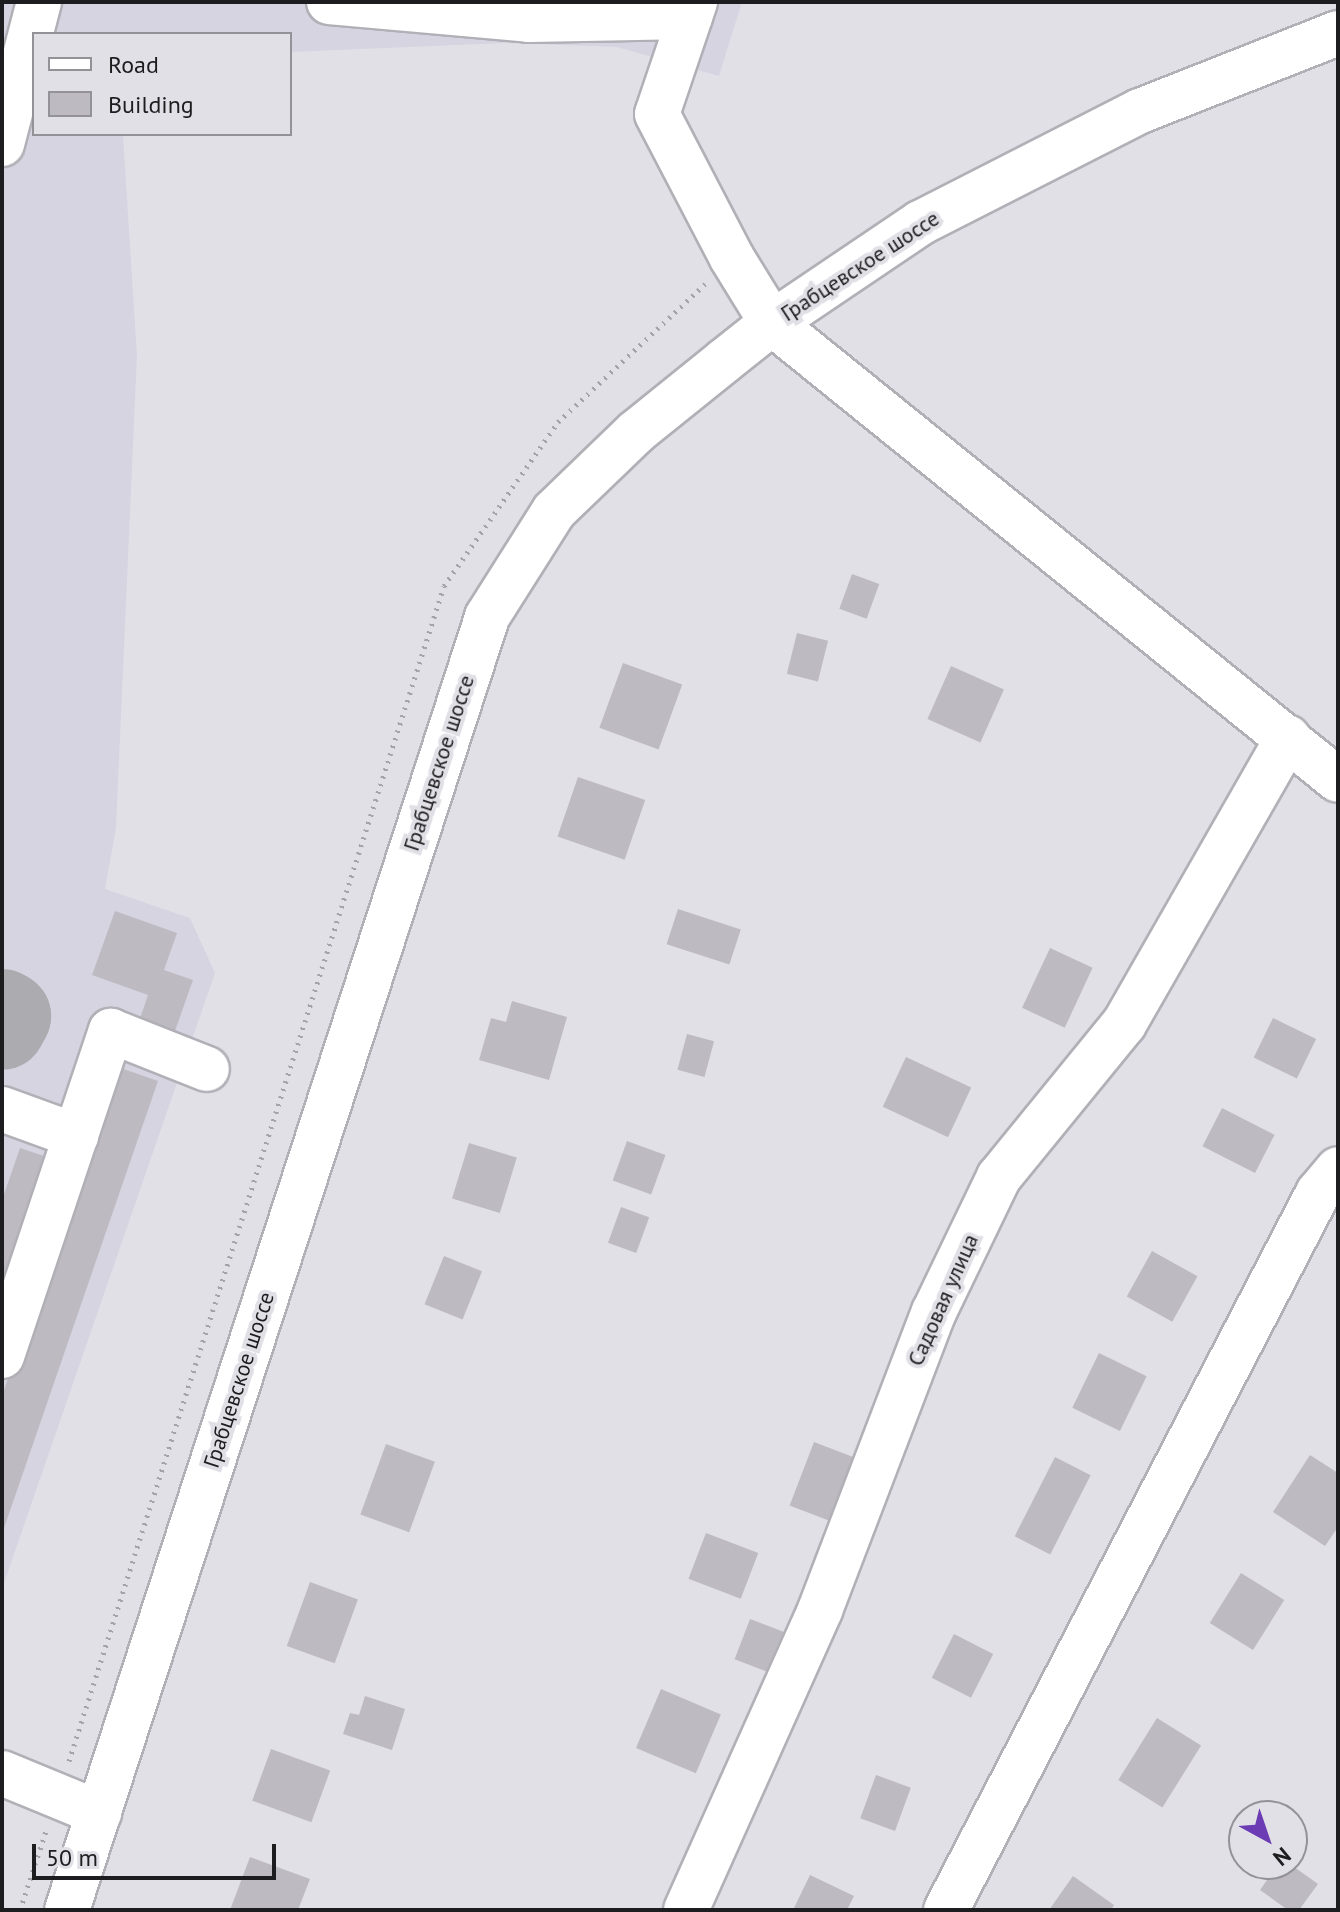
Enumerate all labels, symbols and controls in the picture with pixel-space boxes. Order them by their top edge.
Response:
legend [32,32,292,136]
text: Road [108,49,159,80]
text: Building [108,89,194,120]
street label: Грабцевское шоссе [776,205,944,327]
street label: Грабцевское шоссе [398,672,480,854]
street label: Садовая улица [902,1230,984,1370]
street label: Грабцевское шоссе [198,1289,280,1471]
north arrow [1228,1800,1308,1880]
scale bar [36,1828,280,1878]
text: N [1268,1841,1297,1872]
text: 50 m [46,1842,98,1873]

